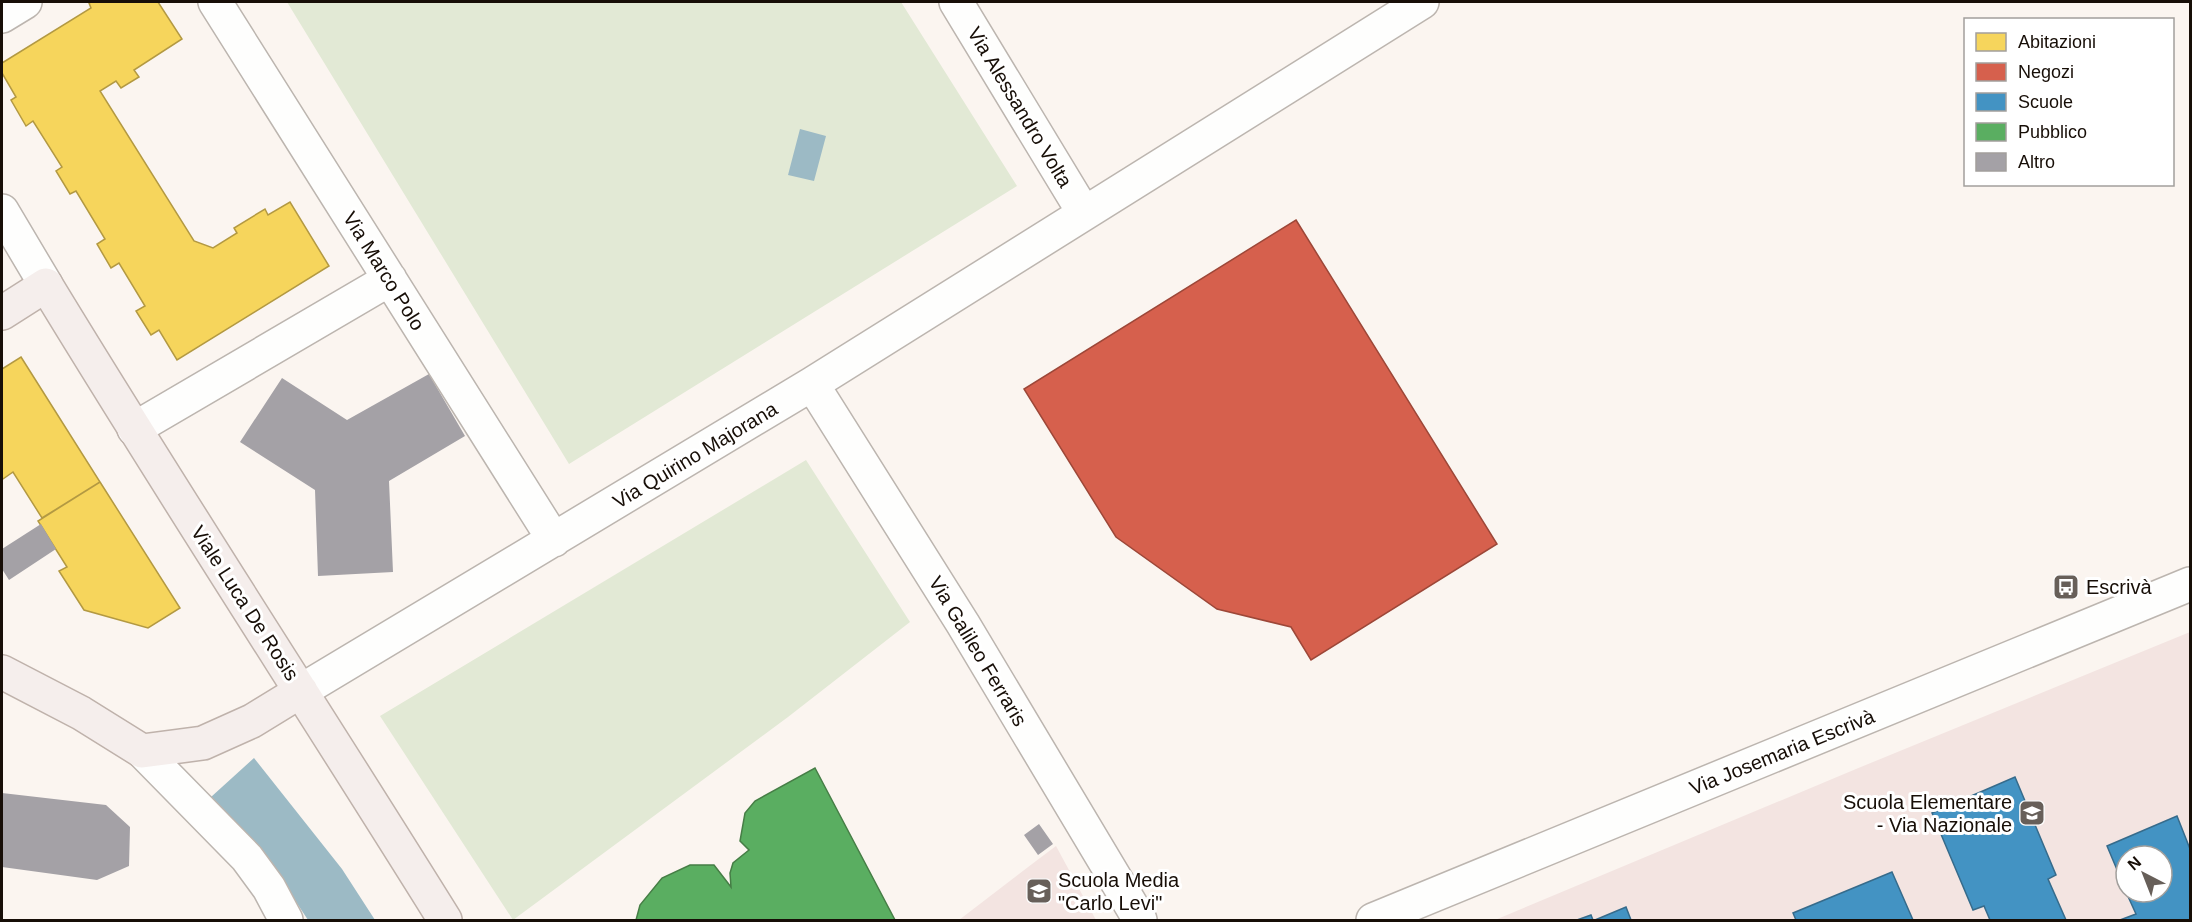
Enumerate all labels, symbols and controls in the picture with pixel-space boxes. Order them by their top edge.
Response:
legend [1964,18,2174,186]
street label: Via Alessandro Volta [963,23,1077,192]
text: Abitazioni [2018,32,2096,52]
text: Negozi [2018,62,2074,82]
text: Scuole [2018,92,2073,112]
text: Pubblico [2018,122,2087,142]
text: Altro [2018,152,2055,172]
street label: Via Marco Polo [339,208,429,334]
street label: Via Quirino Majorana [609,397,782,513]
street label: Viale Luca De Rosis [187,522,303,684]
street label: Via Galileo Ferraris [925,572,1031,730]
bus stop icon: Escrivà [2051,572,2081,602]
place label: Escrivà [2086,576,2152,598]
street label: Via Josemaria Escrivà [1686,704,1878,799]
place label: Scuola Elementare - Via Nazionale [1843,791,2012,836]
school or university icon: Scuola Elementare - Via Nazionale [2017,798,2047,828]
north arrow [2114,844,2174,904]
text: N [2124,853,2144,873]
place label: Scuola Media "Carlo Levi" [1058,869,1180,914]
school or university icon: Scuola Media "Carlo Levi" [1024,876,1054,906]

